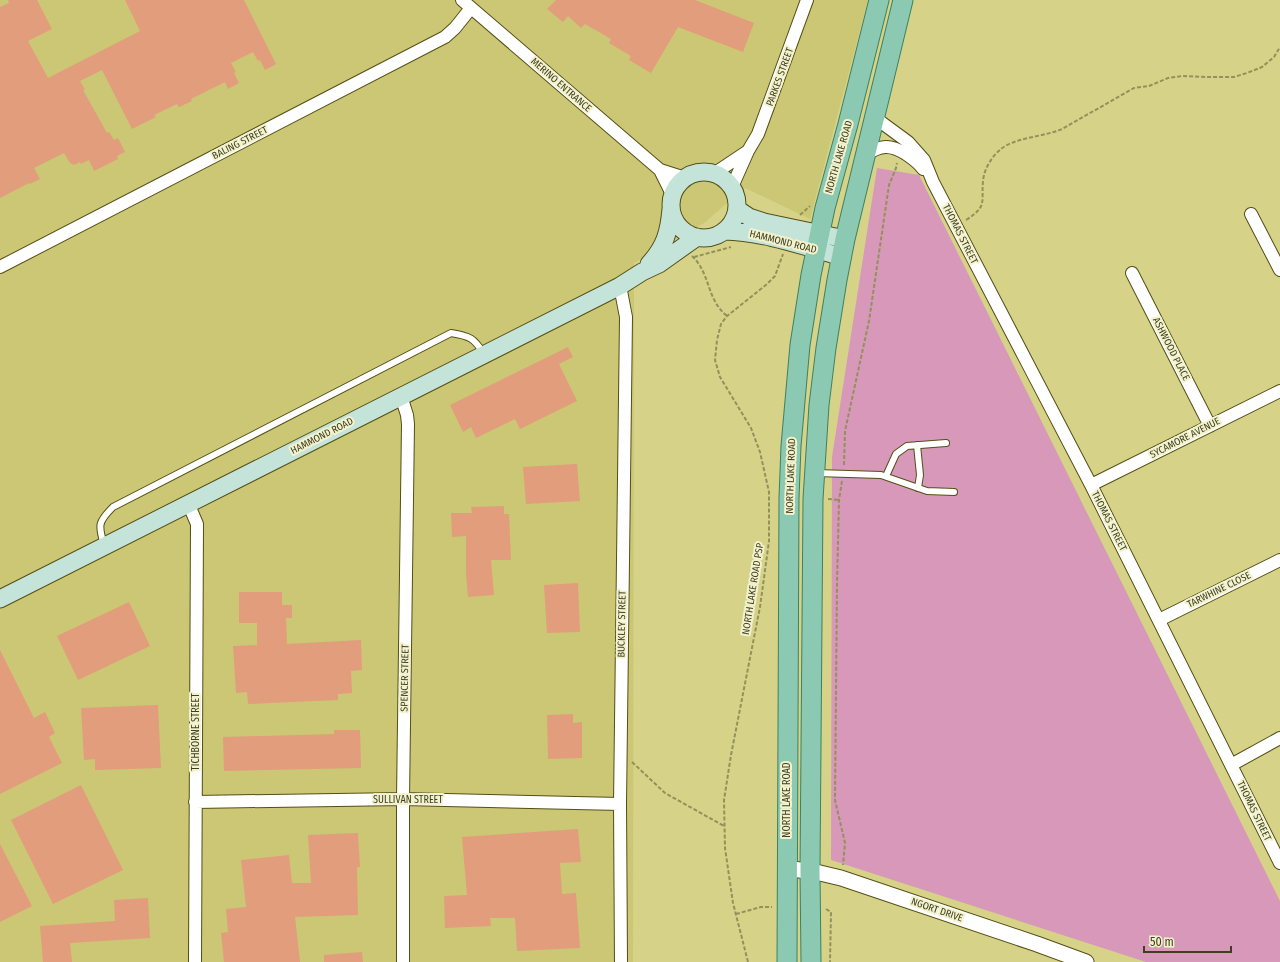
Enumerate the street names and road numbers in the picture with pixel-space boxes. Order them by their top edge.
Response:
street label: PARKES STREET [764,46,796,108]
street label: MERINO ENTRANCE [528,55,594,115]
street label: NORTH LAKE ROAD [823,119,855,195]
street label: BALING STREET [210,124,270,162]
street label: THOMAS STREET [940,202,980,266]
street label: HAMMOND ROAD [748,228,818,256]
street label: ASHWOOD PLACE [1150,315,1192,383]
street label: HAMMOND ROAD [289,415,355,457]
street label: SYCAMORE AVENUE [1148,415,1222,461]
street label: NORTH LAKE ROAD [784,438,798,514]
street label: THOMAS STREET [1089,489,1129,553]
street label: NORTH LAKE ROAD PSP [740,542,766,636]
street label: TARWHINE CLOSE [1185,569,1253,611]
street label: BUCKLEY STREET [615,590,629,658]
street label: SPENCER STREET [398,644,412,712]
street label: TICHBORNE STREET [190,693,202,771]
street label: NORTH LAKE ROAD [781,762,793,838]
street label: THOMAS STREET [1234,779,1274,843]
street label: SULLIVAN STREET [373,794,443,806]
street label: NGORT DRIVE [910,896,965,925]

